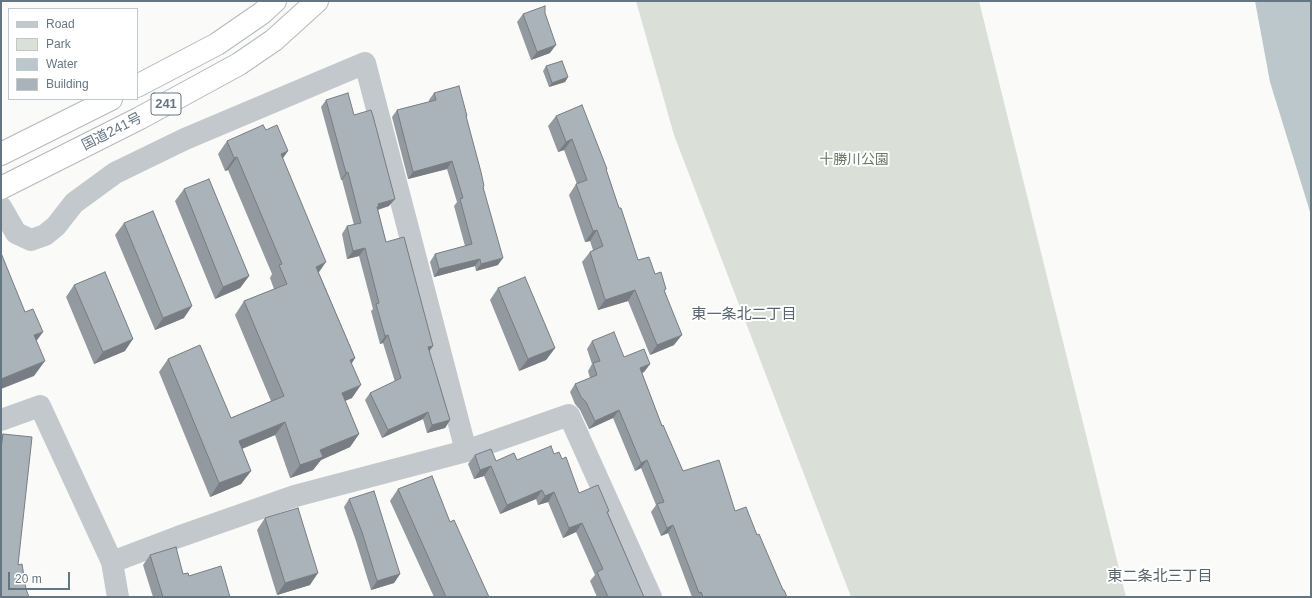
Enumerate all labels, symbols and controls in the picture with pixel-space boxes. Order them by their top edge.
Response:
legend [8,8,138,100]
text: Road [46,17,75,31]
text: Park [46,37,71,51]
text: Water [46,57,78,71]
text: Building [46,77,89,91]
road number: 241 [151,93,181,115]
street label: 国道241号 [79,110,145,154]
park label: 十勝川公園 [819,152,889,168]
district label: 東一条北二丁目 [692,306,796,324]
scale bar [10,564,72,590]
district label: 東二条北三丁目 [1108,568,1212,586]
text: 20 m [15,572,42,586]

